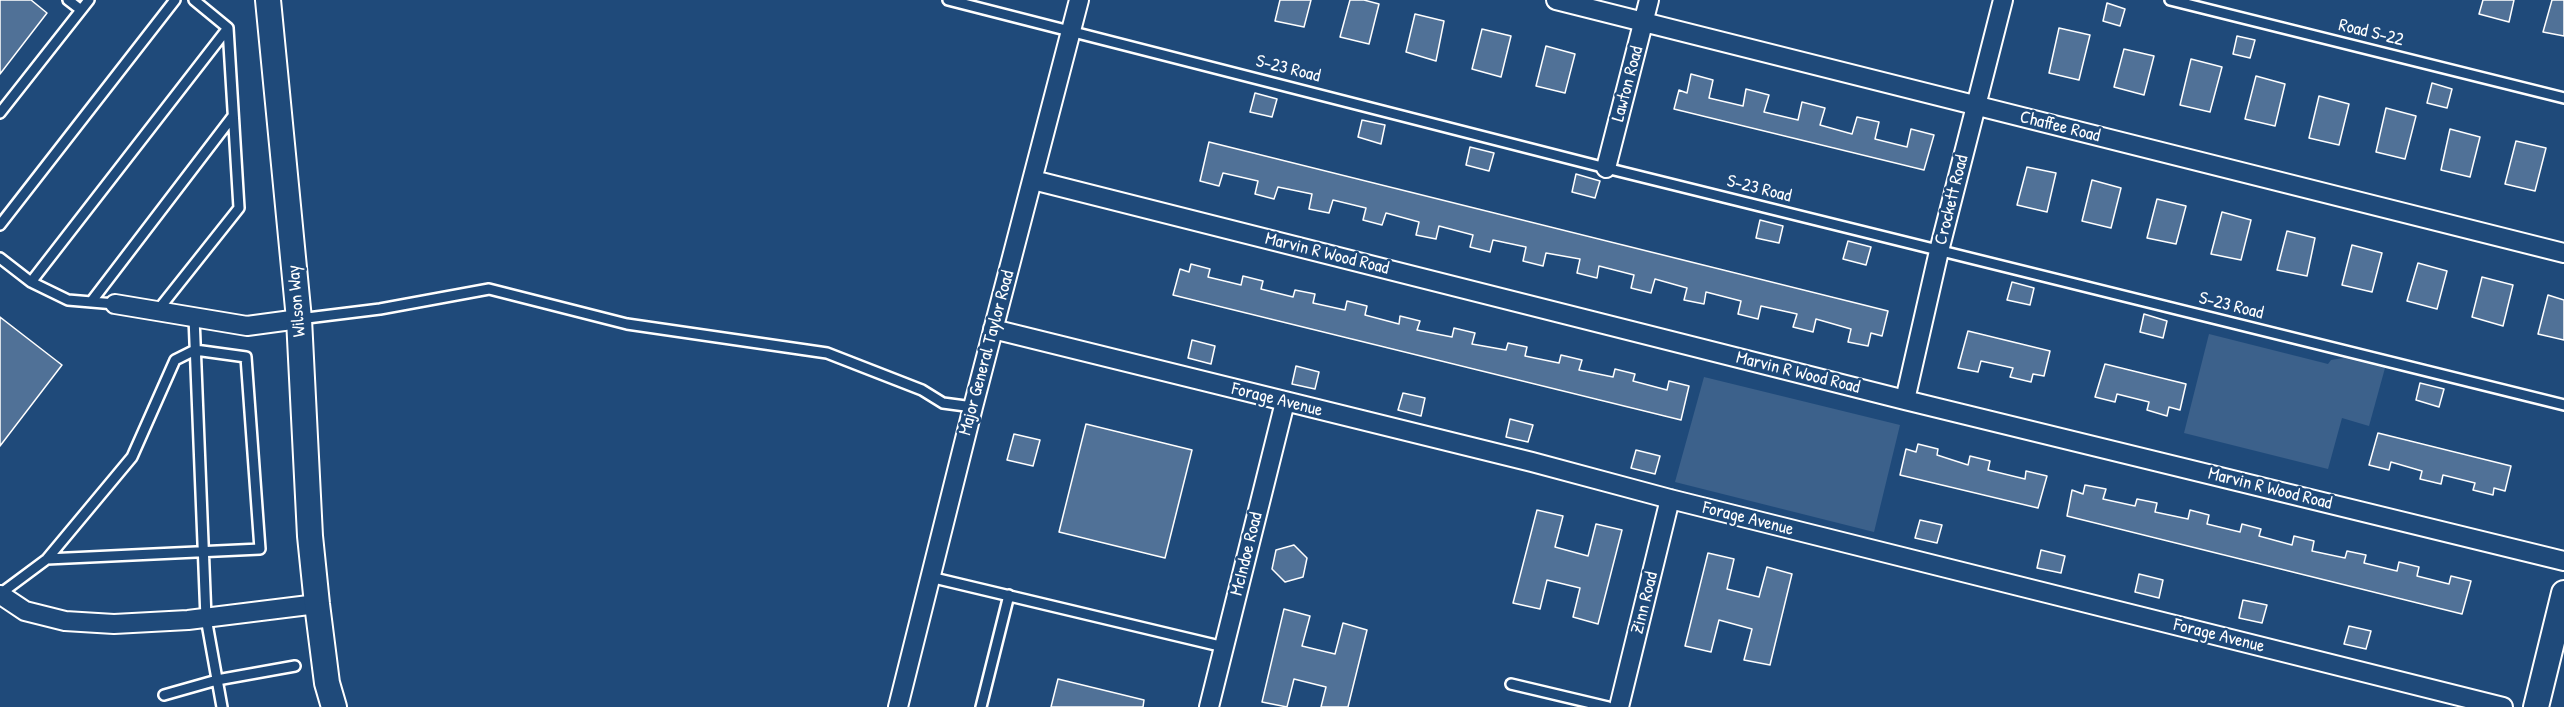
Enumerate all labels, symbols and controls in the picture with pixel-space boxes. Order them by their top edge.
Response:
street label: Road S-22 [2336,15,2406,51]
street label: Lawton Road [1608,44,1648,124]
street label: S-23 Road [1254,51,1322,87]
street label: Chaffee Road [2018,107,2102,147]
street label: Crockett Road [1930,153,1974,247]
street label: S-23 Road [1725,171,1793,207]
street label: Marvin R Wood Road [1263,228,1391,280]
street label: Wilson Way [283,264,311,338]
street label: Major General Taylor Road [955,268,1019,438]
street label: S-23 Road [2197,288,2265,324]
street label: Marvin R Wood Road [1734,347,1862,399]
street label: Forage Avenue [1229,378,1325,422]
street label: Marvin R Wood Road [2206,463,2334,515]
street label: Forage Avenue [1700,497,1796,541]
street label: McIndoe Road [1226,510,1268,598]
street label: Zinn Road [1627,570,1663,636]
street label: Forage Avenue [2171,614,2267,658]

